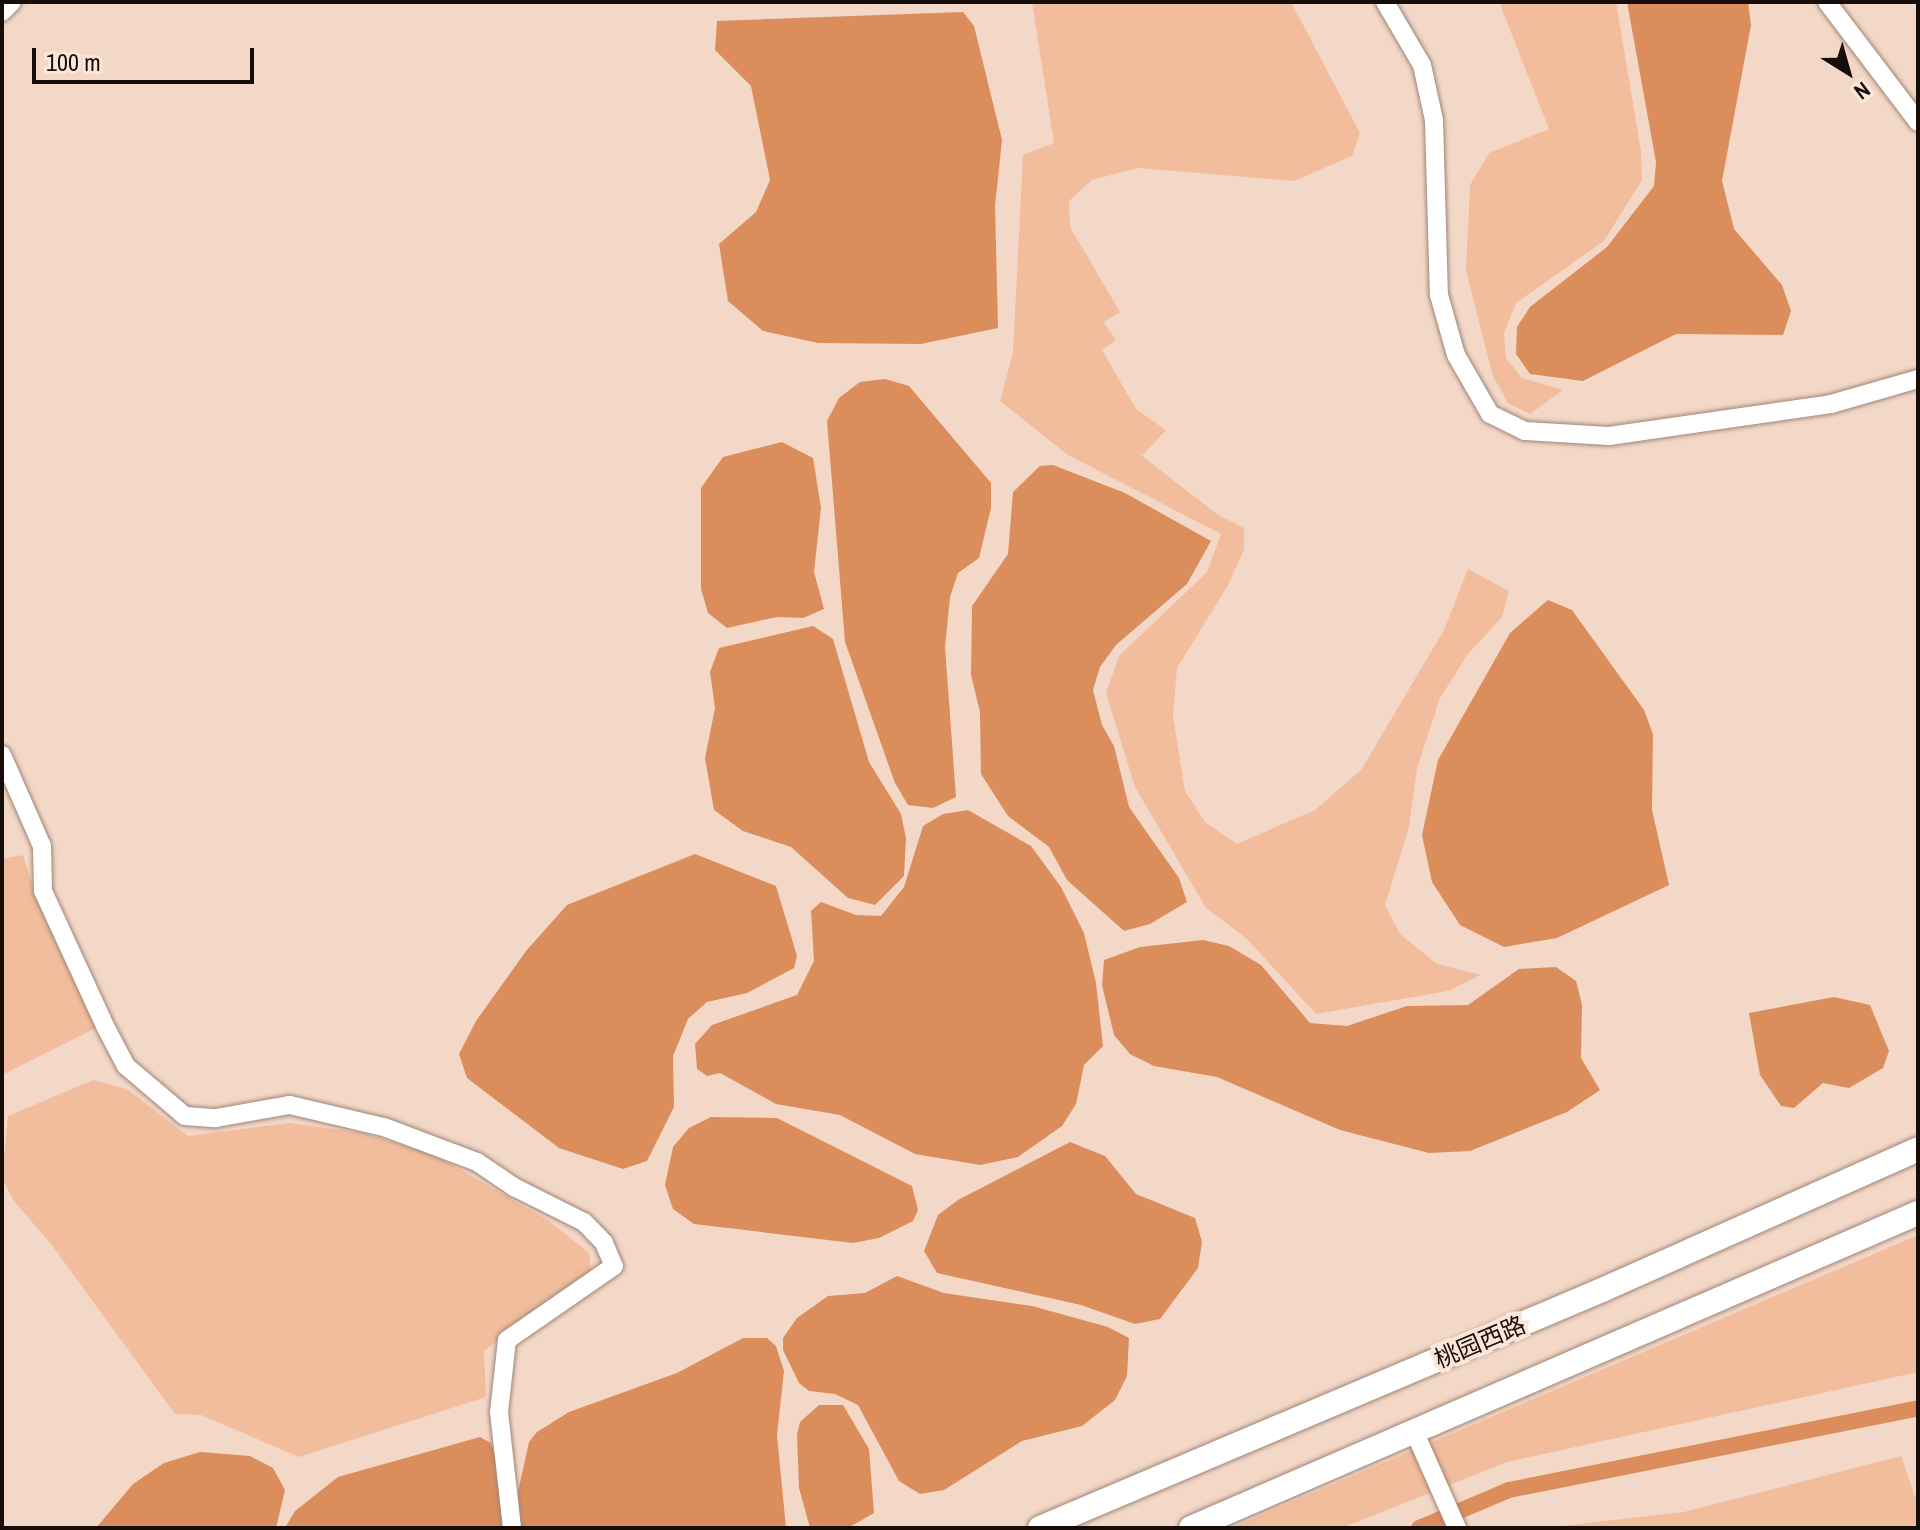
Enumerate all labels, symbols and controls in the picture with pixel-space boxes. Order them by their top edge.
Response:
scale bar [36,32,258,82]
north arrow [1808,32,1888,112]
text: 100 m [46,46,101,78]
text: N [1848,75,1877,107]
street label: 桃园西路 [1430,1310,1530,1374]

